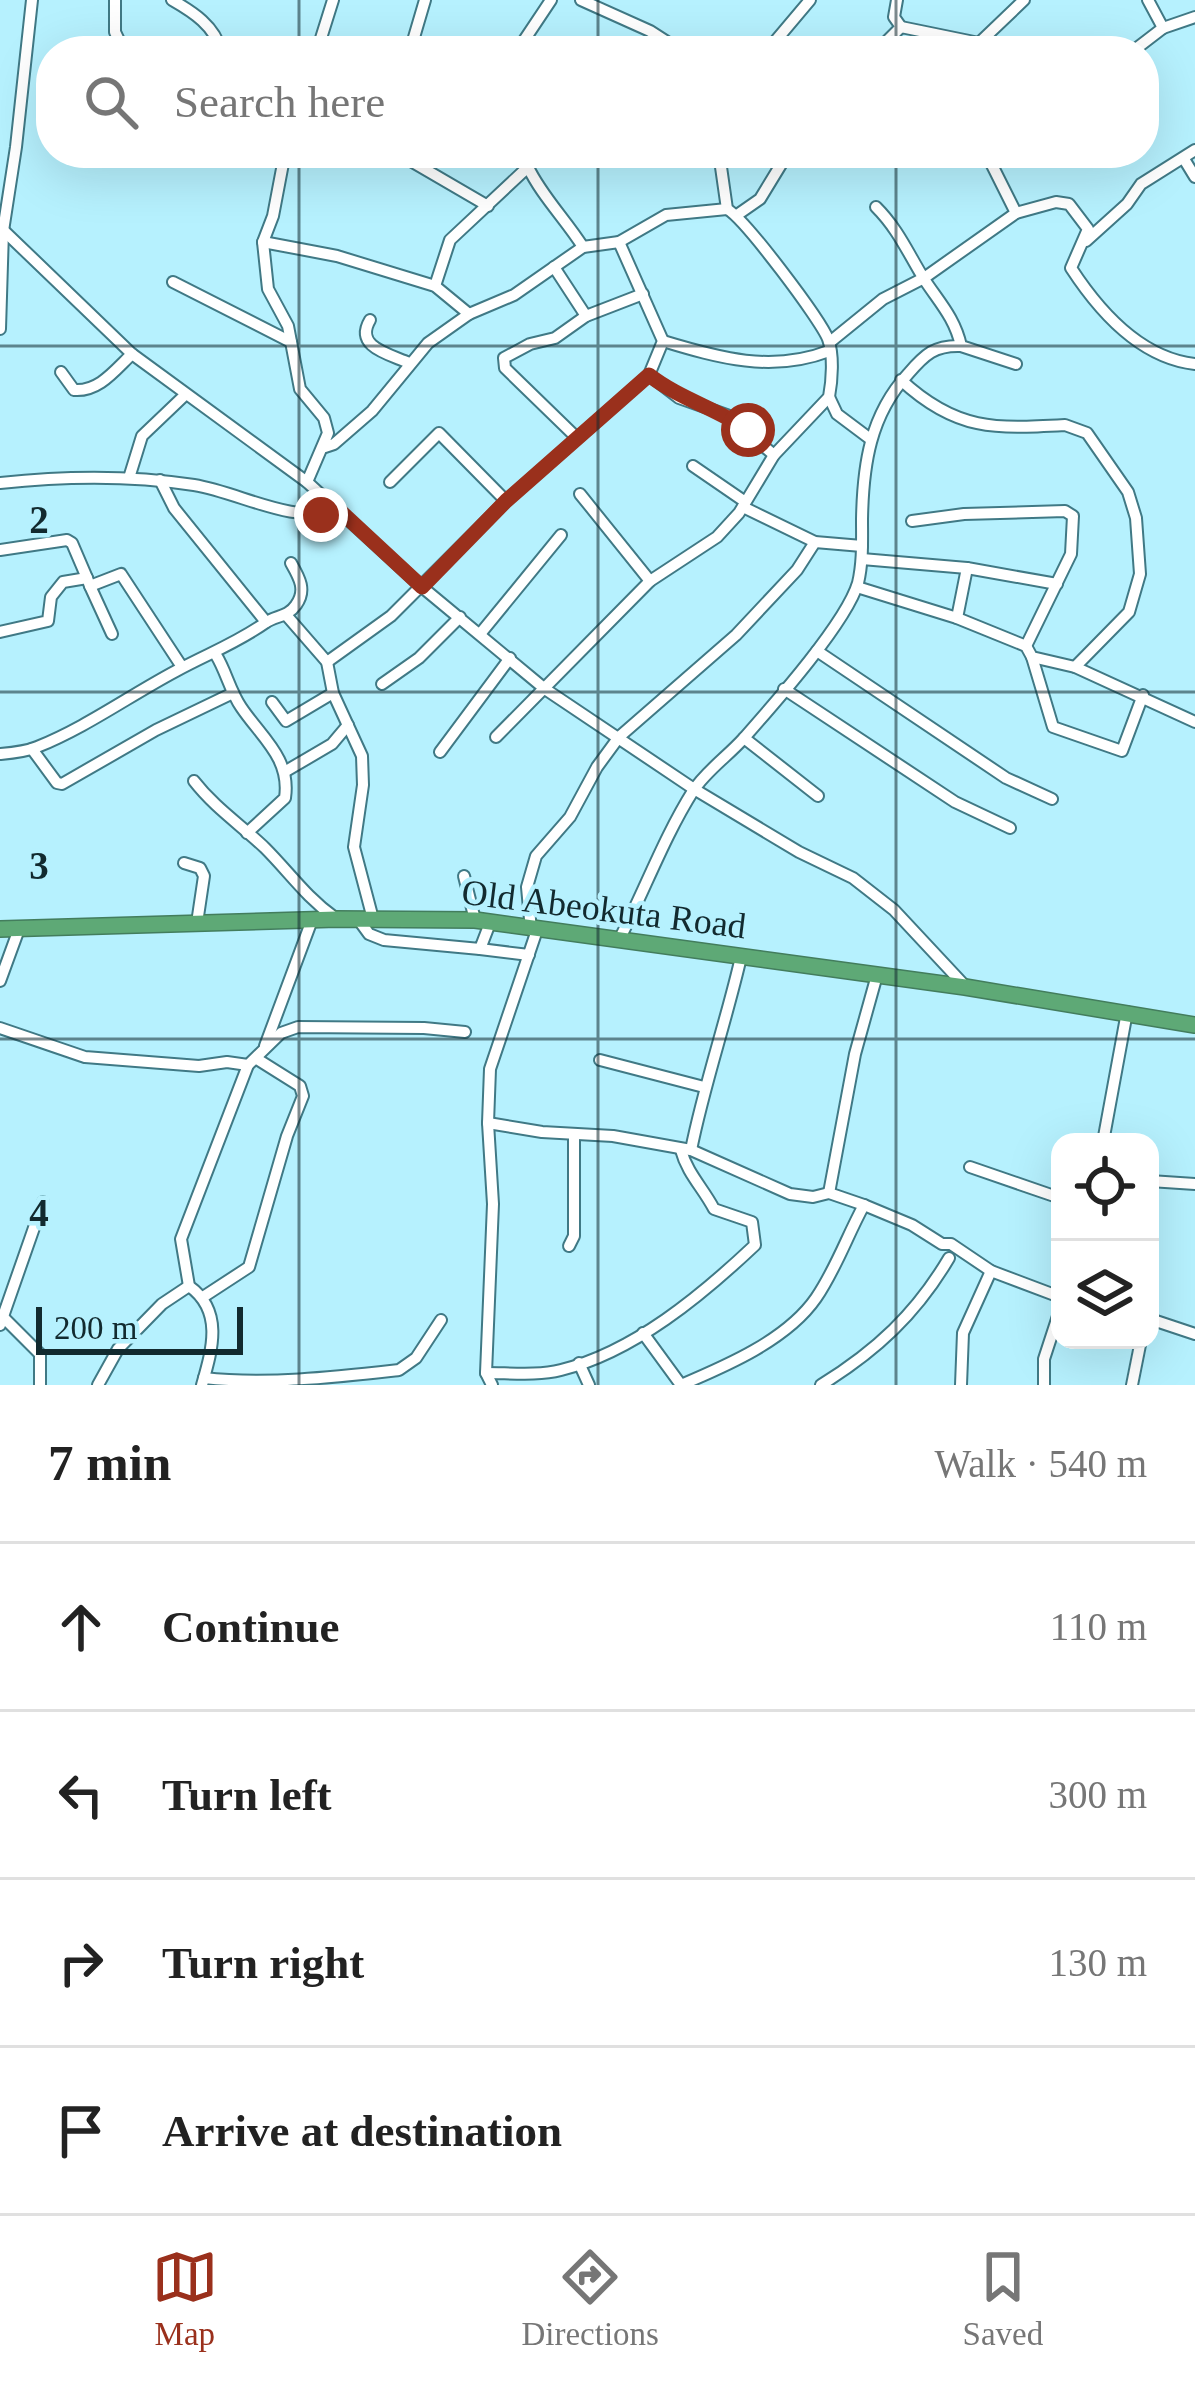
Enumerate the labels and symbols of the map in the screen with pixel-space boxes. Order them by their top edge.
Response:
route start [721,403,775,457]
route end [294,488,348,542]
text: 2 [29,498,49,541]
text: 3 [29,844,49,887]
street label: Old Abeokuta Road [460,872,748,946]
text: 4 [29,1191,49,1234]
scale bar [36,1301,243,1354]

